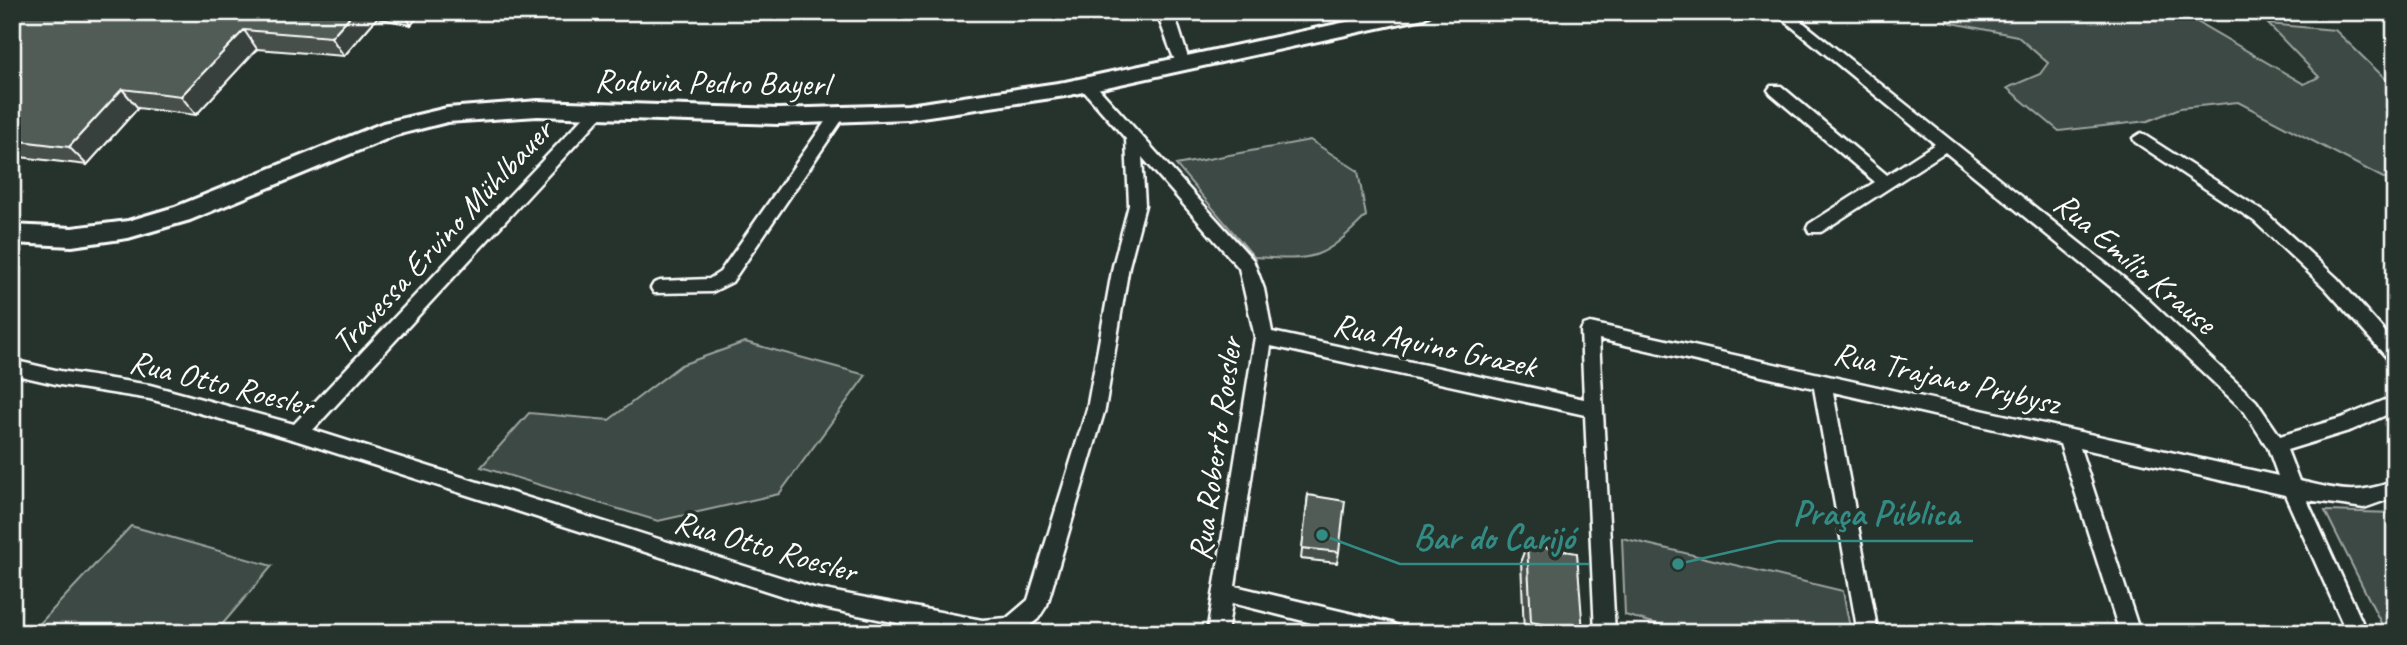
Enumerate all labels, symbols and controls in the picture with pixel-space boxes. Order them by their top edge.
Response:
street label: Rodovia Pedro Bayerl [594,59,835,105]
street label: Travessa Ervino Mühlbauer [322,108,563,363]
street label: Rua Emílio Krause [2045,183,2227,344]
street label: Rua Aquino Grazek [1330,303,1542,387]
street label: Rua Roberto Roesler [1179,332,1252,563]
street label: Rua Trajano Prybysz [1830,332,2066,425]
street label: Rua Otto Roesler [126,340,320,427]
callout: Praça Pública [1778,485,1973,541]
text: Praça Pública [1793,491,1962,536]
street label: Rua Otto Roesler [670,500,864,593]
callout: Bar do Carijó [1400,508,1589,564]
text: Bar do Carijó [1414,515,1579,560]

